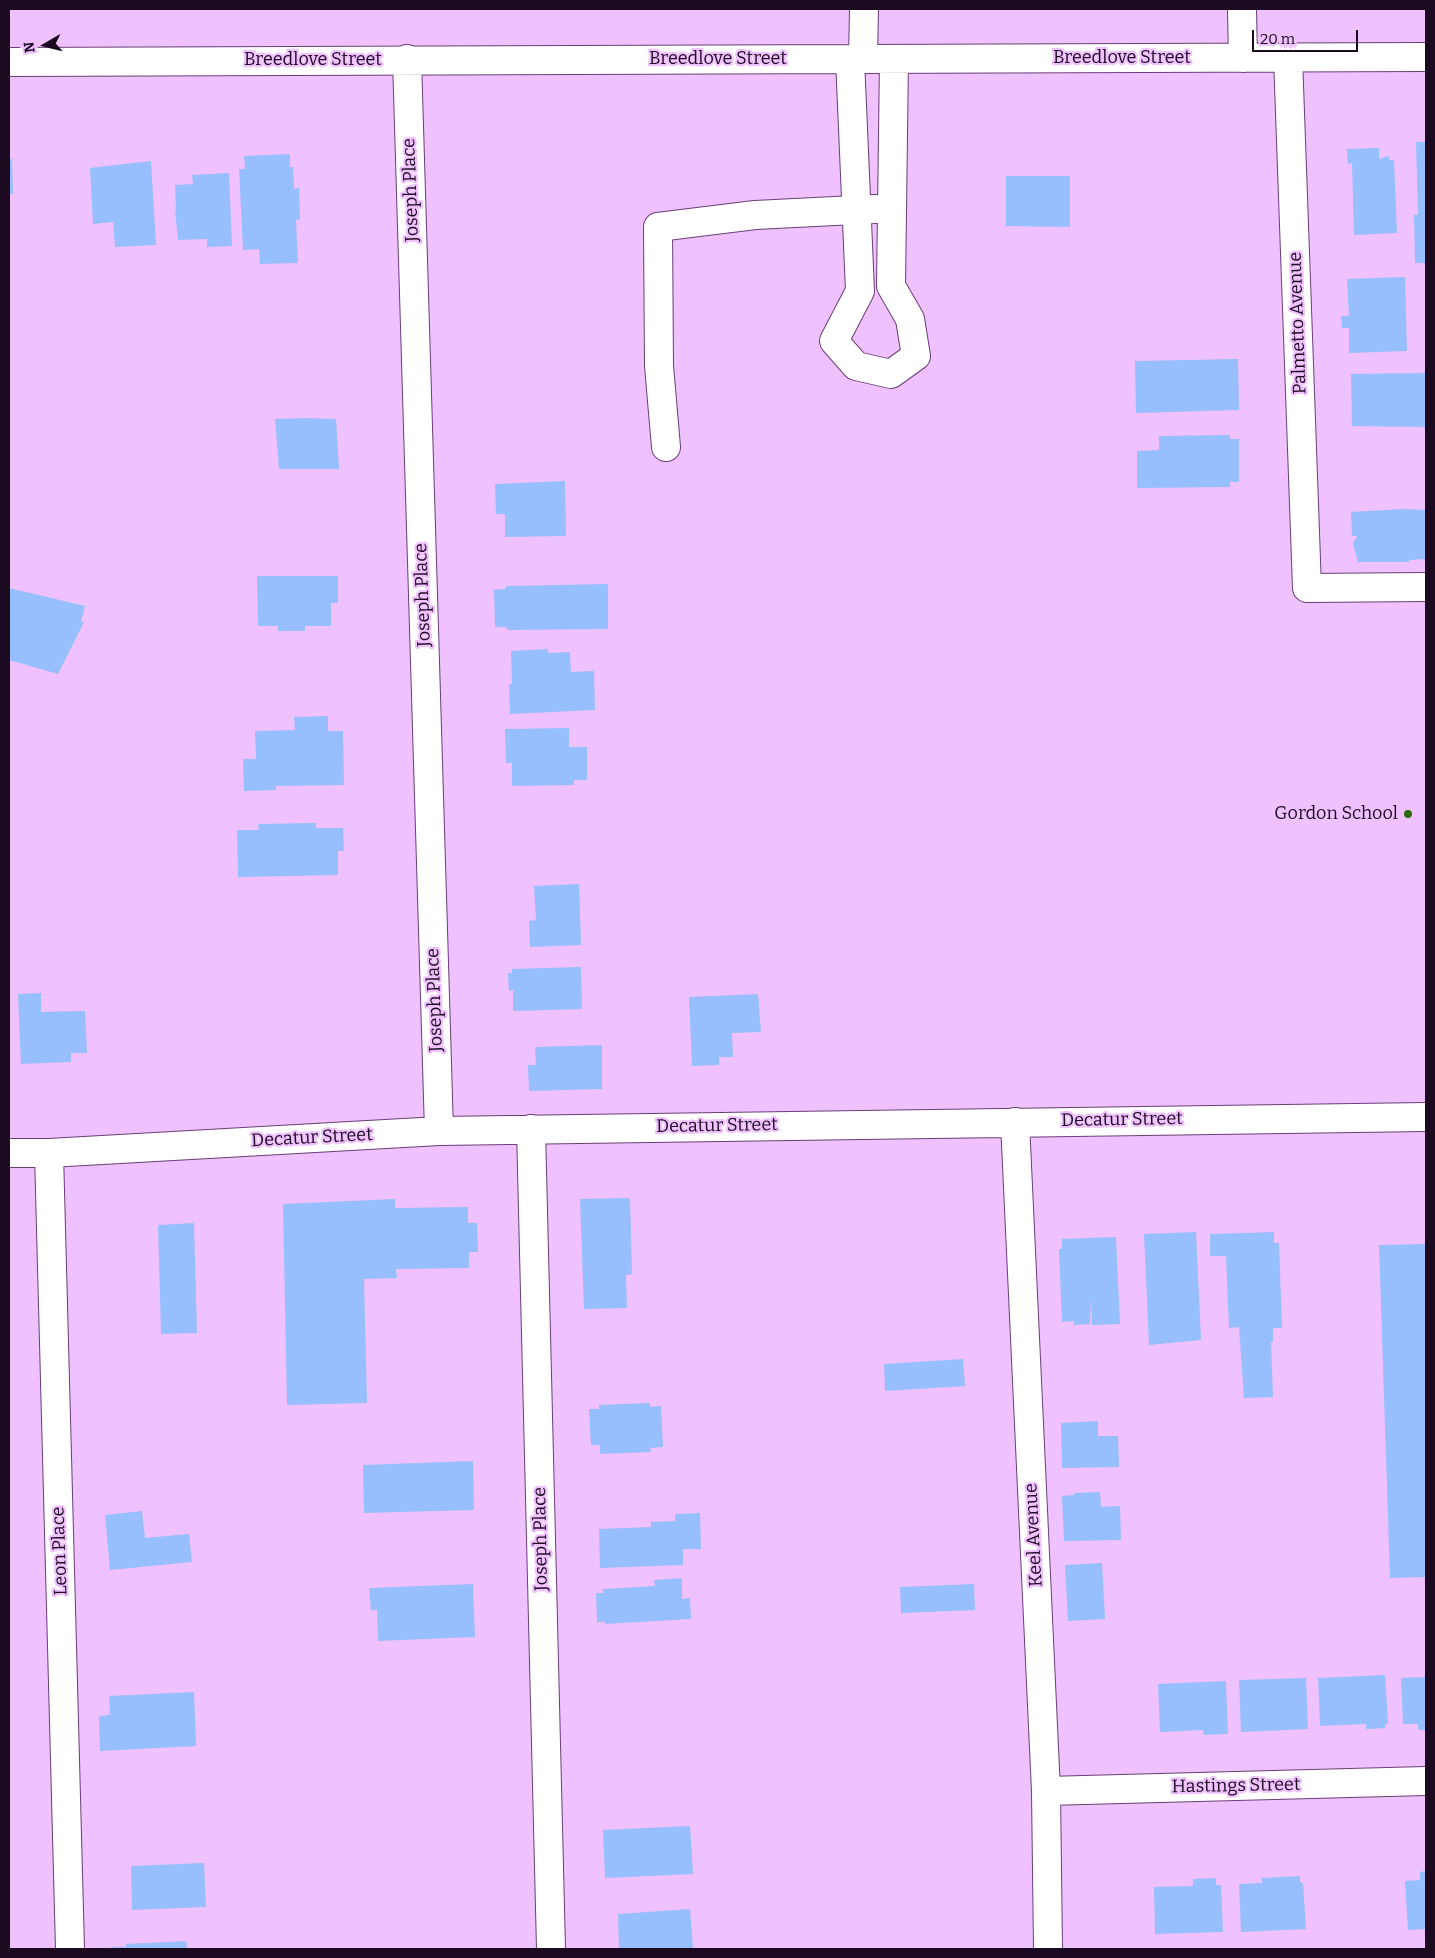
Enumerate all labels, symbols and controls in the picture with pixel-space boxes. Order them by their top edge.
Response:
north arrow [20,20,70,70]
scale bar [1255,20,1361,52]
text: 20 m [1260,30,1295,48]
text: N [20,41,39,54]
street label: Breedlove Street [1053,47,1191,69]
street label: Breedlove Street [649,48,787,70]
street label: Breedlove Street [244,49,382,71]
street label: Joseph Place [398,138,424,242]
street label: Palmetto Avenue [1285,251,1311,395]
street label: Joseph Place [410,543,436,647]
place label: Gordon School [1274,803,1398,825]
marker: Gordon School [1402,808,1414,820]
street label: Joseph Place [422,948,448,1052]
street label: Decatur Street [1061,1108,1183,1132]
street label: Decatur Street [656,1114,778,1138]
street label: Decatur Street [251,1124,373,1152]
street label: Keel Avenue [1021,1483,1047,1587]
street label: Joseph Place [529,1487,553,1591]
street label: Leon Place [48,1506,72,1596]
street label: Hastings Street [1171,1774,1301,1798]

